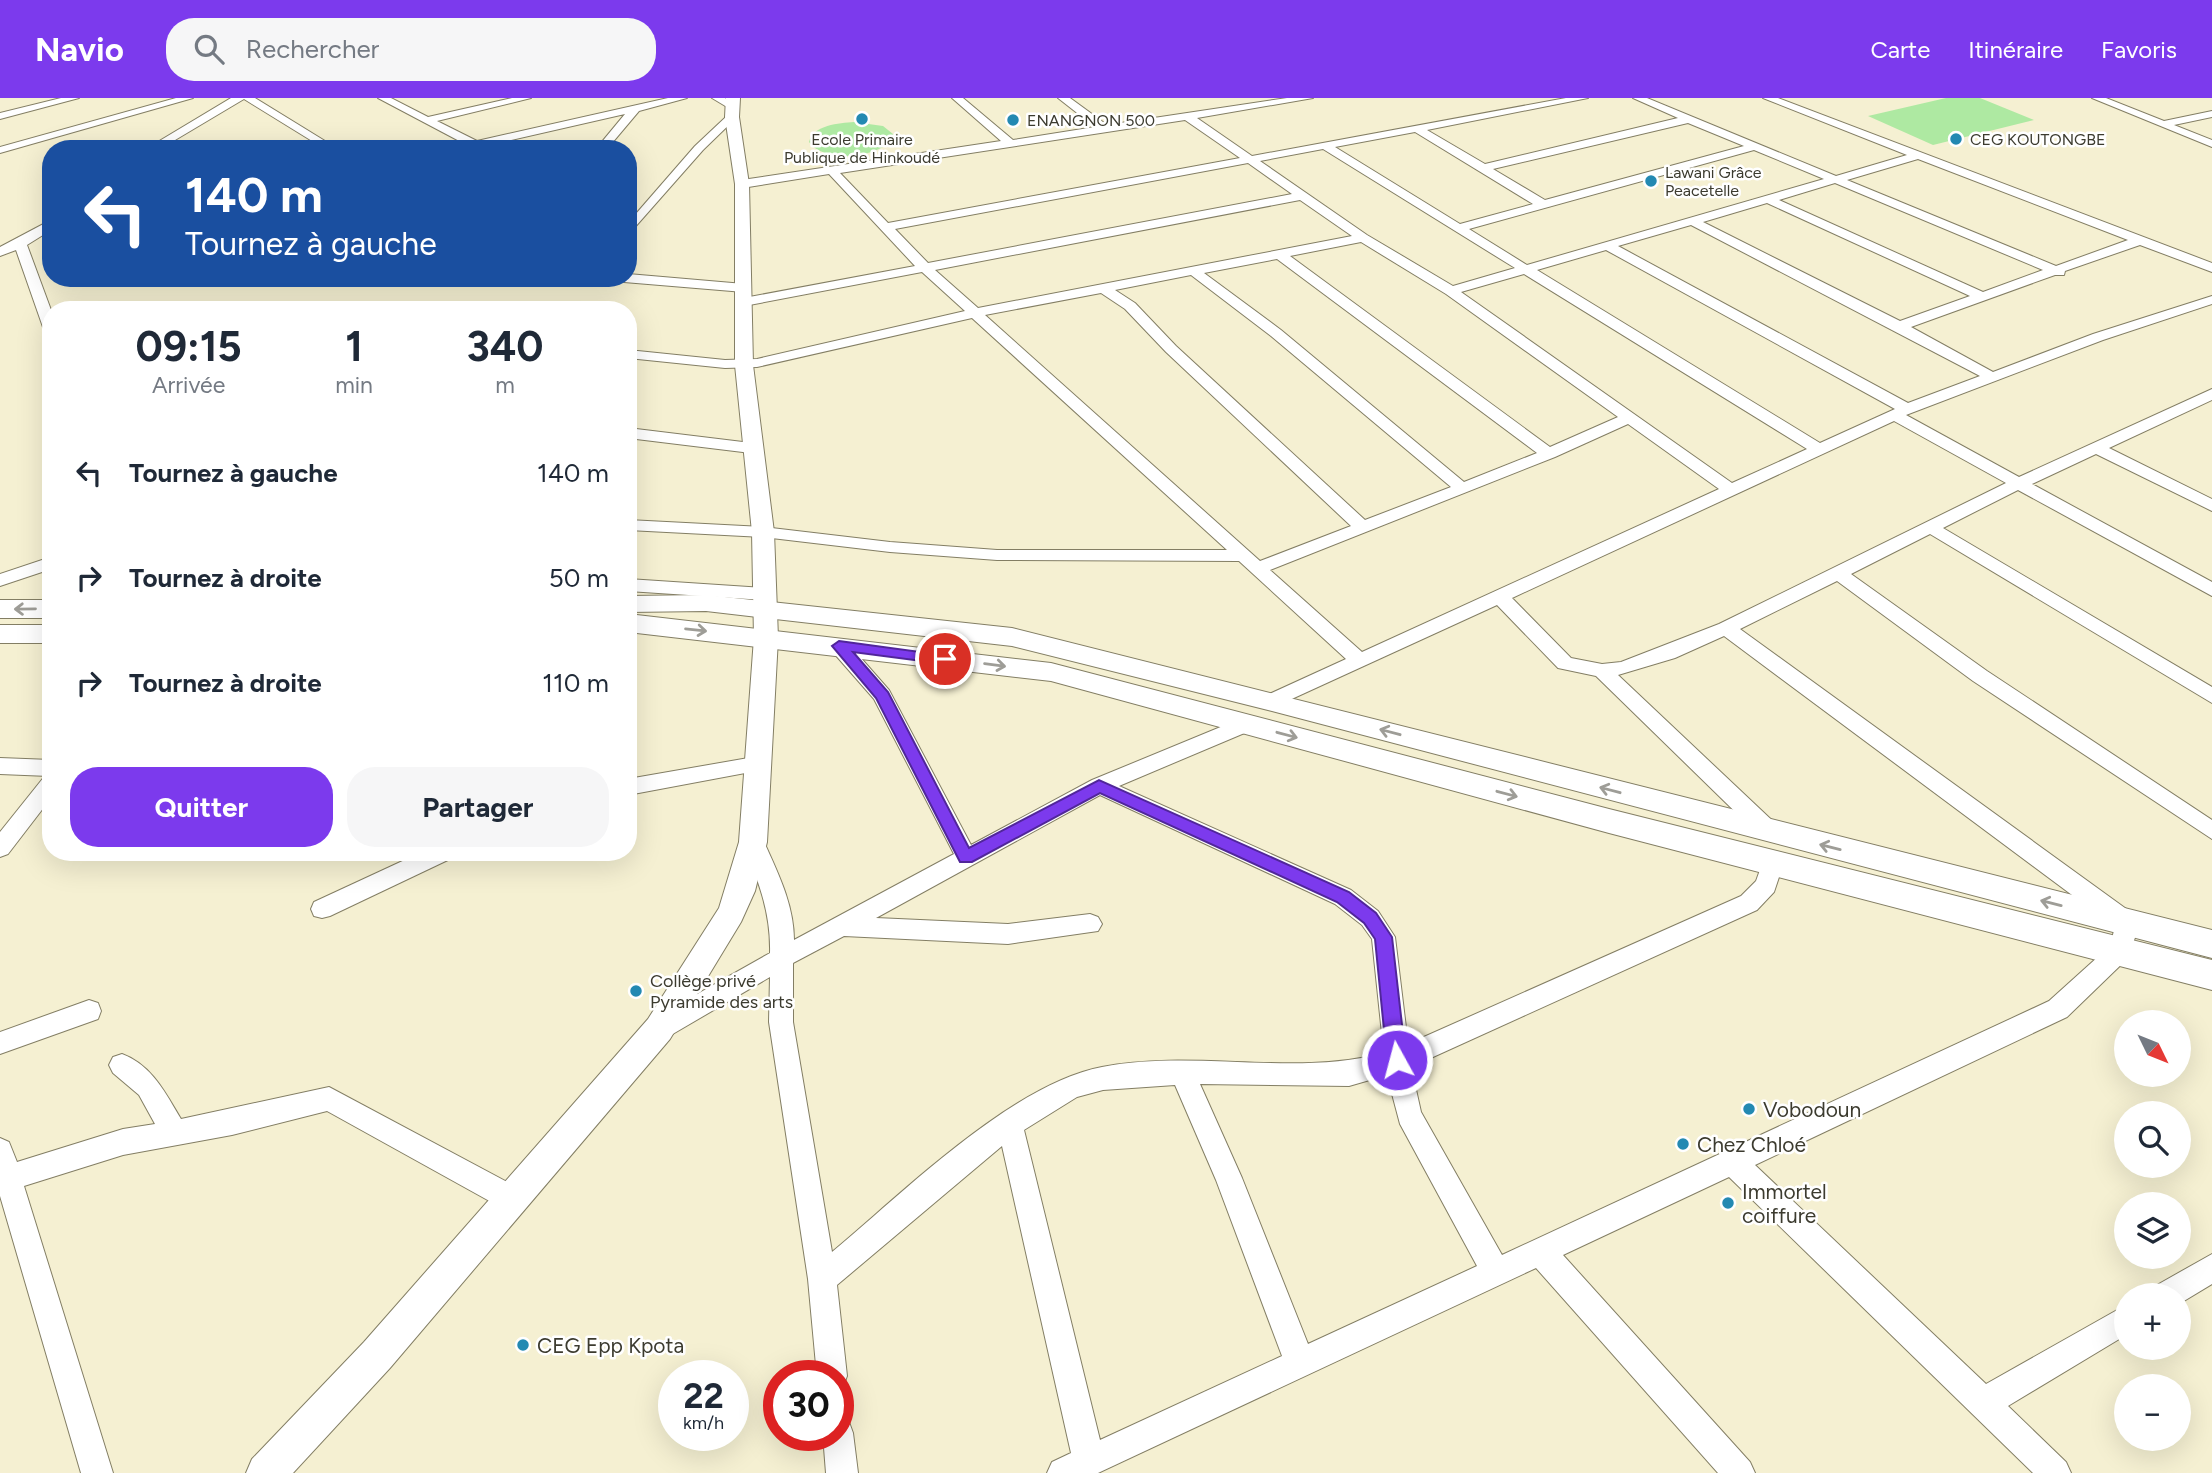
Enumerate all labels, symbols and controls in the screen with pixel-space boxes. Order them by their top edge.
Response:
search box [166,18,656,81]
text: Navio [35,30,124,69]
icon: search [190,30,228,68]
text: Rechercher [246,33,379,65]
text: Carte [1870,35,1930,64]
text: Itinéraire [1968,35,2063,64]
text: Favoris [2101,35,2177,64]
marker: Ecole Primaire Publique de Hinkoudé [854,111,870,127]
place label: ENANGNON 500 [1027,111,1155,130]
marker: ENANGNON 500 [1005,112,1021,128]
place label: Ecole Primaire Publique de Hinkoudé [784,130,940,167]
place label: CEG KOUTONGBE [1970,130,2106,149]
marker: CEG KOUTONGBE [1948,131,1964,147]
place label: Lawani Grâce Peacetelle [1665,163,1762,200]
text: 140 m [185,165,323,224]
icon: left [70,168,161,259]
marker: Lawani Grâce Peacetelle [1643,173,1659,189]
text: Tournez à gauche [185,225,437,263]
text: 09:15 [135,321,242,372]
text: 1 [345,321,363,372]
text: 340 [466,321,544,372]
text: Arrivée [152,371,225,399]
text: min [335,371,373,399]
text: m [495,371,515,399]
icon: left [70,454,108,492]
text: Tournez à gauche [129,457,338,489]
text: 140 m [537,457,609,489]
icon: right [70,559,108,597]
text: Tournez à droite [129,562,322,594]
text: 50 m [549,562,609,594]
one-way arrow [14,602,37,616]
one-way arrow [684,624,707,637]
pin [915,629,975,689]
icon: arrive [926,640,964,678]
one-way arrow [983,659,1006,672]
icon: right [70,664,108,702]
text: Tournez à droite [129,667,322,699]
text: 110 m [542,667,609,699]
one-way arrow [1379,725,1402,738]
one-way arrow [1276,729,1298,742]
button: Quitter [70,767,333,847]
button: Partager [347,767,609,847]
one-way arrow [1599,783,1621,796]
one-way arrow [1495,788,1518,801]
one-way arrow [1819,840,1841,853]
one-way arrow [2040,896,2063,909]
place label: Collège privé Pyramide des arts [650,970,793,1013]
marker: Collège privé Pyramide des arts [628,983,644,999]
north arrow [2114,1010,2191,1087]
map controls [2114,1010,2191,1451]
position arrow [1360,1023,1434,1097]
place label: Vobodoun [1763,1097,1861,1122]
marker: Vobodoun [1741,1101,1757,1117]
button: search [2114,1101,2191,1178]
place label: Chez Chloé [1697,1132,1806,1157]
marker: Chez Chloé [1675,1136,1691,1152]
place label: Immortel coiffure [1742,1179,1827,1228]
button: layers [2114,1192,2191,1269]
marker: Immortel coiffure [1720,1195,1736,1211]
button: + [2114,1283,2191,1360]
place label: CEG Epp Kpota [537,1333,684,1358]
marker: CEG Epp Kpota [515,1337,531,1353]
speed limit sign: 30 [763,1360,854,1451]
button: − [2114,1374,2191,1451]
text: 22 [683,1375,724,1417]
text: km/h [683,1412,724,1434]

